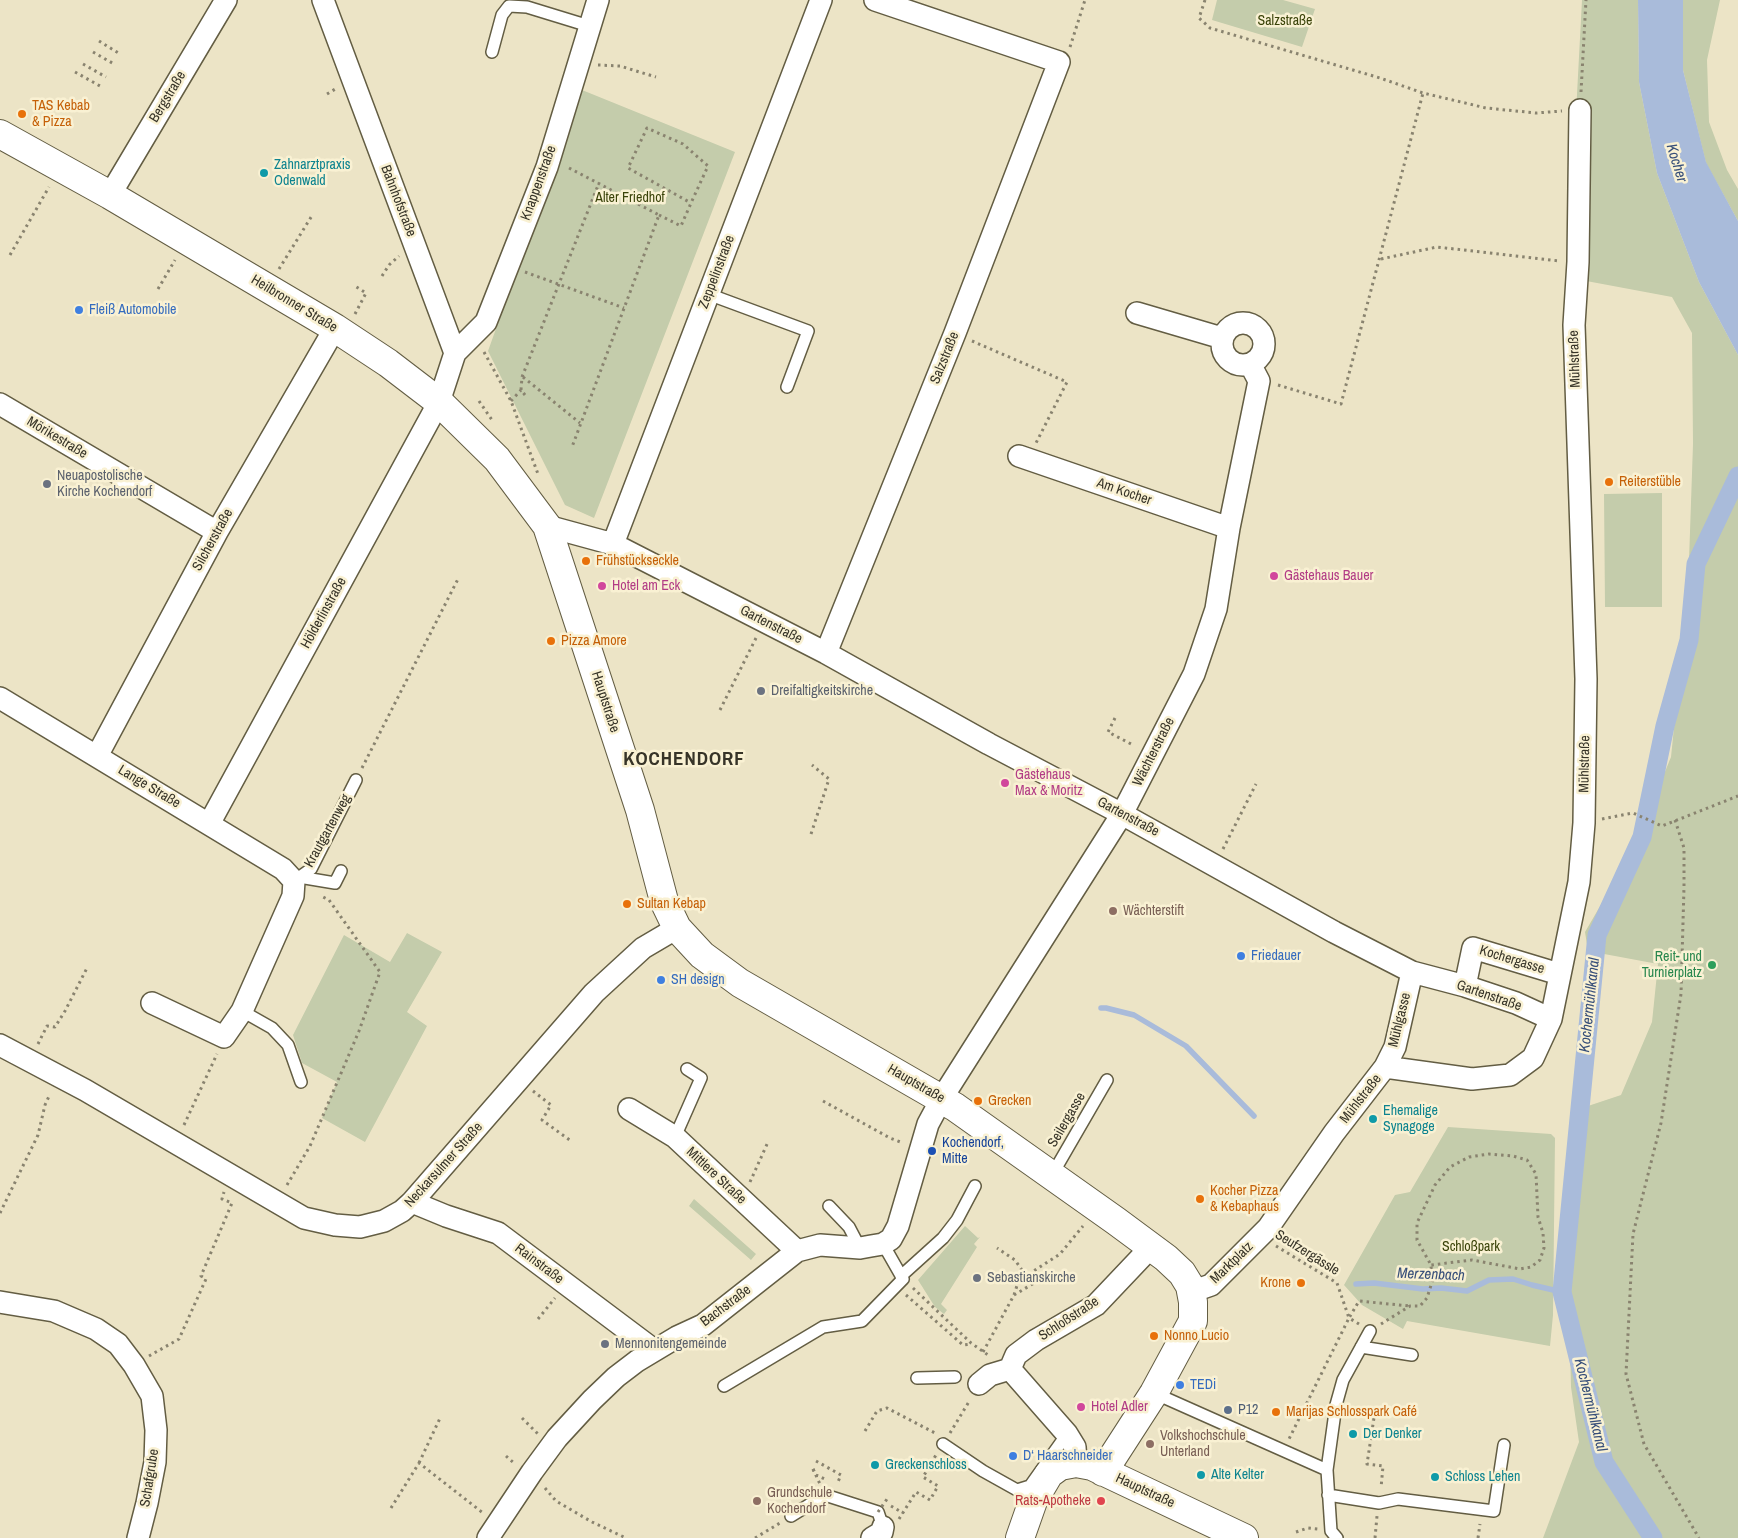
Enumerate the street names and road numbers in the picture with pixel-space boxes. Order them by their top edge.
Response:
street label: Bergstraße [146,68,190,126]
street label: Knappenstraße [518,143,560,223]
street label: Bahnhofstraße [377,163,419,239]
street label: Zeppelinstraße [695,233,739,311]
street label: Heilbronner Straße [248,272,340,336]
street label: Salzstraße [927,329,963,387]
street label: Mühlstraße [1566,330,1584,388]
street label: Mörikestraße [24,413,90,463]
street label: Am Kocher [1094,475,1154,509]
street label: Silcherstraße [189,506,237,574]
street label: Hölderlinstraße [298,575,350,651]
street label: Gartenstraße [737,602,805,648]
street label: Hauptstraße [587,669,623,735]
street label: Wächterstraße [1130,715,1178,789]
street label: Mühlstraße [1576,735,1594,793]
street label: Lange Straße [115,762,183,812]
street label: Krautgartenweg [301,791,355,871]
street label: Gartenstraße [1094,794,1162,840]
street label: Kochergasse [1478,942,1546,978]
street label: Gartenstraße [1454,977,1524,1015]
street label: Mühlgasse [1385,991,1415,1049]
street label: Hauptstraße [884,1061,948,1107]
street label: Mühlstraße [1337,1071,1385,1127]
street label: Seilergasse [1045,1090,1089,1150]
street label: Neckarsulmer Straße [401,1119,487,1211]
street label: Mittlere Straße [683,1144,749,1208]
street label: Seufzergässle [1272,1227,1342,1279]
street label: Marktplatz [1207,1239,1257,1287]
street label: Rainstraße [511,1240,567,1288]
street label: Bachstraße [698,1282,754,1330]
street label: Schloßstraße [1036,1293,1102,1345]
street label: Schafgrube [137,1448,163,1508]
street label: Hauptstraße [1113,1470,1177,1512]

